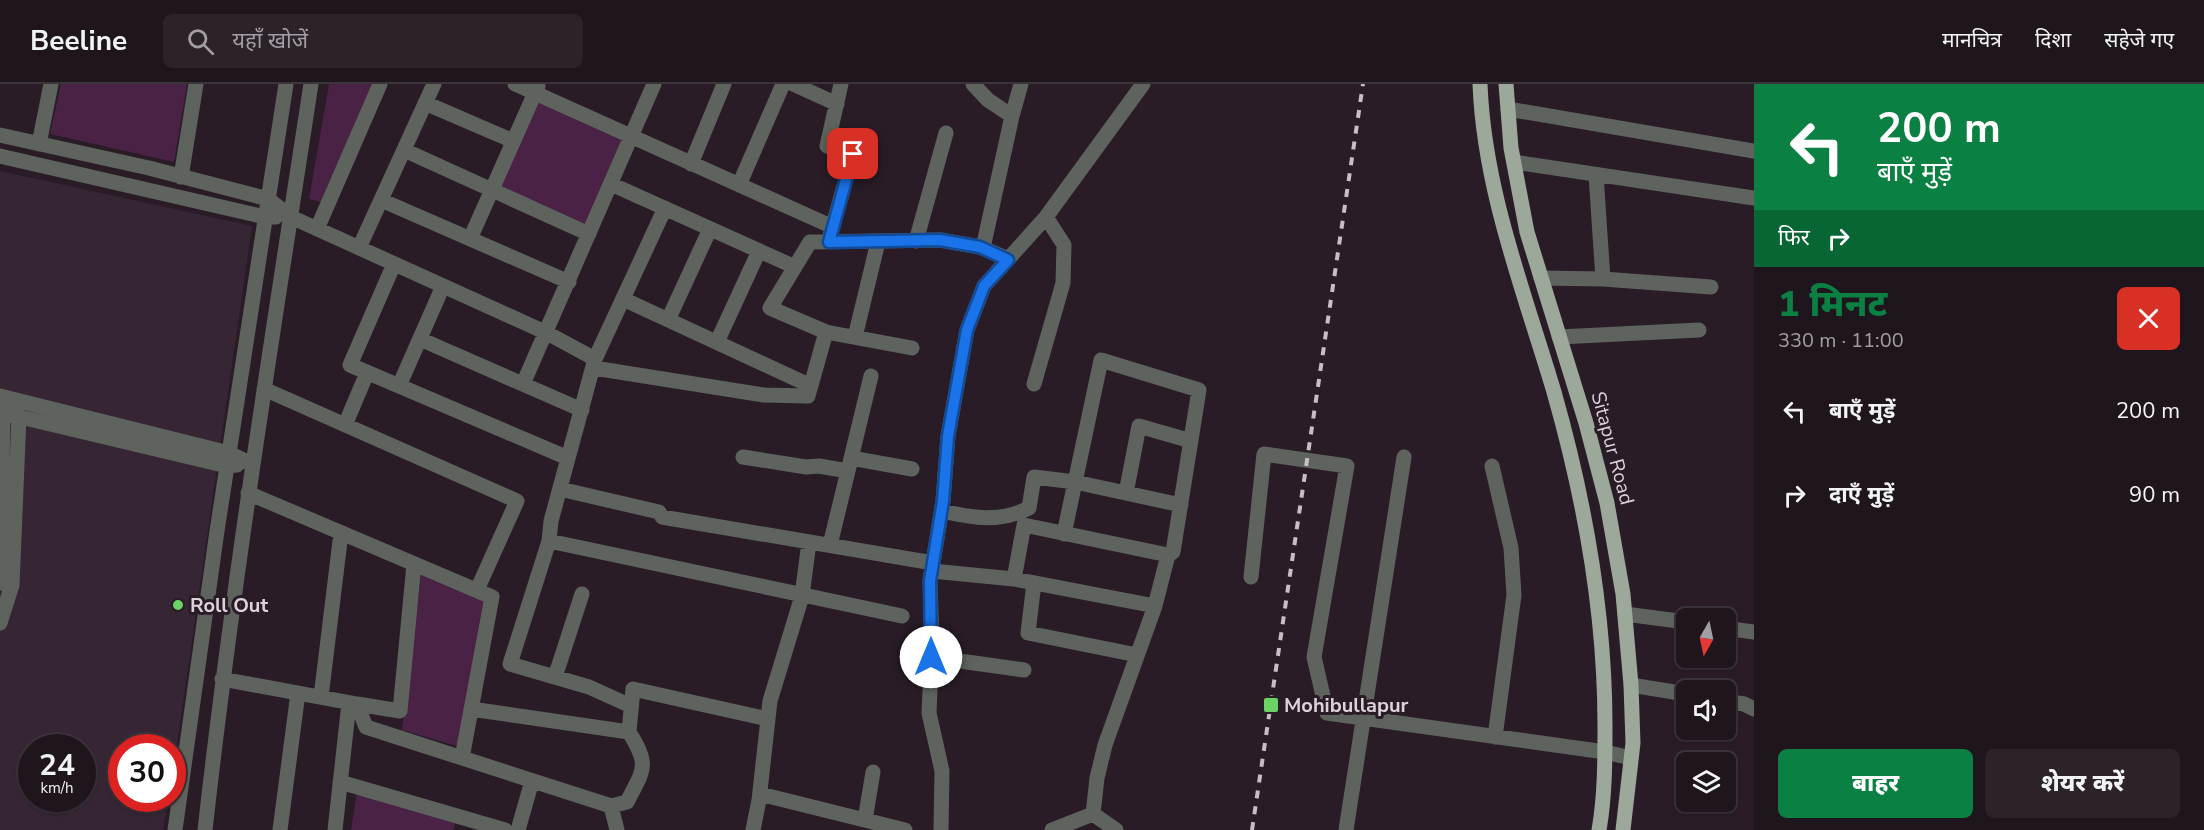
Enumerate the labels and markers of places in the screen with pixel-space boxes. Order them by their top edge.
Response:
pin [827,128,878,179]
place label: Roll Out [190,592,268,619]
marker: Roll Out [171,598,185,612]
place label: Mohibullapur [1284,692,1409,719]
marker: Mohibullapur [1262,696,1280,714]

